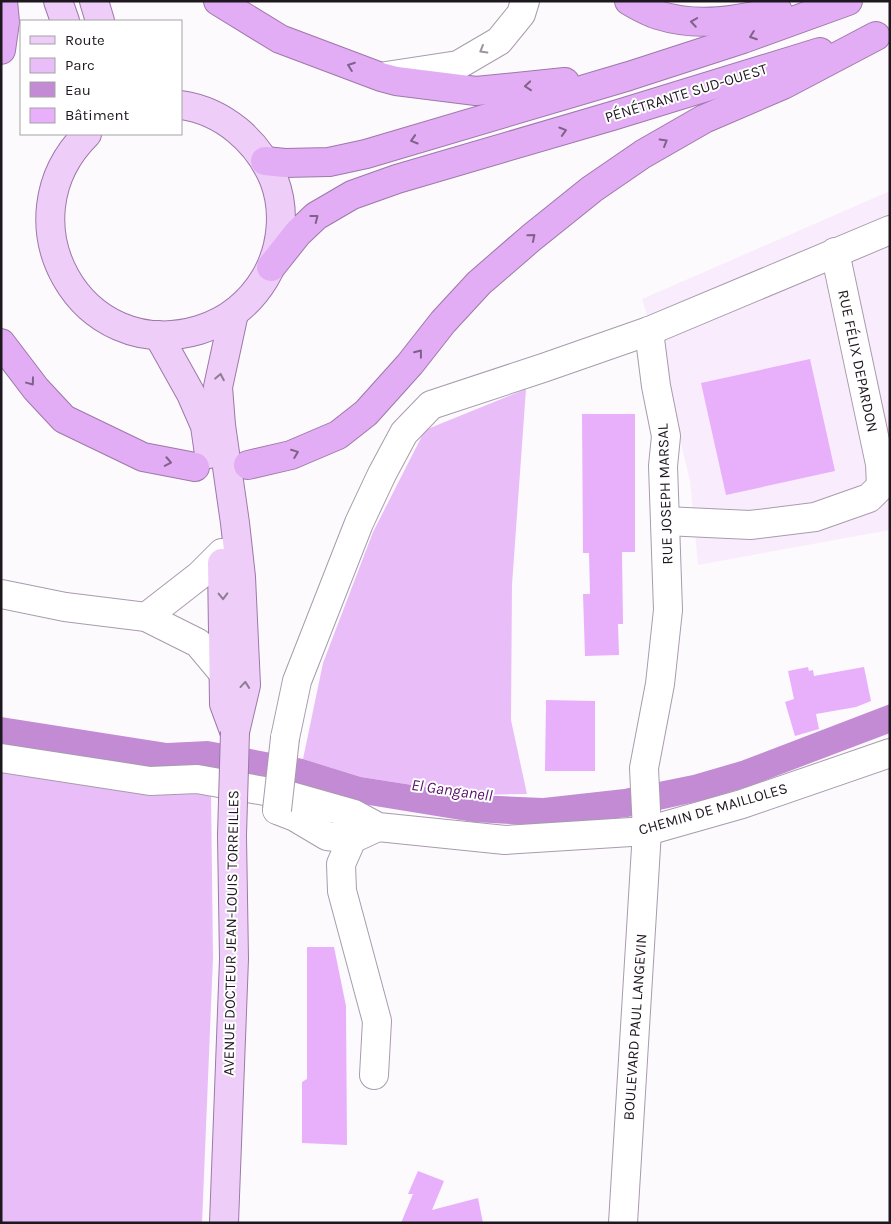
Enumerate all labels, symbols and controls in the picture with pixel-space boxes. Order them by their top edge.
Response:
one-way arrow [690,17,699,27]
legend [20,20,182,135]
one-way arrow [749,30,757,40]
text: Route [65,31,105,49]
one-way arrow [480,44,489,54]
text: Parc [65,56,95,74]
street label: PÉNÉTRANTE SUD-OUEST [603,60,770,126]
one-way arrow [348,62,356,72]
one-way arrow [524,80,532,91]
text: Eau [65,81,91,99]
text: Bâtiment [65,106,129,124]
one-way arrow [559,126,567,136]
one-way arrow [410,134,419,144]
one-way arrow [659,138,668,148]
one-way arrow [310,214,319,223]
one-way arrow [526,234,535,242]
street label: RUE FÉLIX DEPARDON [834,288,882,434]
one-way arrow [413,349,422,358]
one-way arrow [214,372,225,381]
one-way arrow [25,376,34,386]
street label: RUE JOSEPH MARSAL [654,423,676,565]
one-way arrow [290,449,299,459]
one-way arrow [163,456,172,467]
one-way arrow [217,592,228,600]
one-way arrow [239,680,250,688]
water label: El Ganganell [410,775,494,805]
street label: CHEMIN DE MAILLOLES [636,779,790,839]
street label: AVENUE DOCTEUR JEAN-LOUIS TORREILLES [220,790,242,1076]
street label: BOULEVARD PAUL LANGEVIN [619,933,651,1121]

